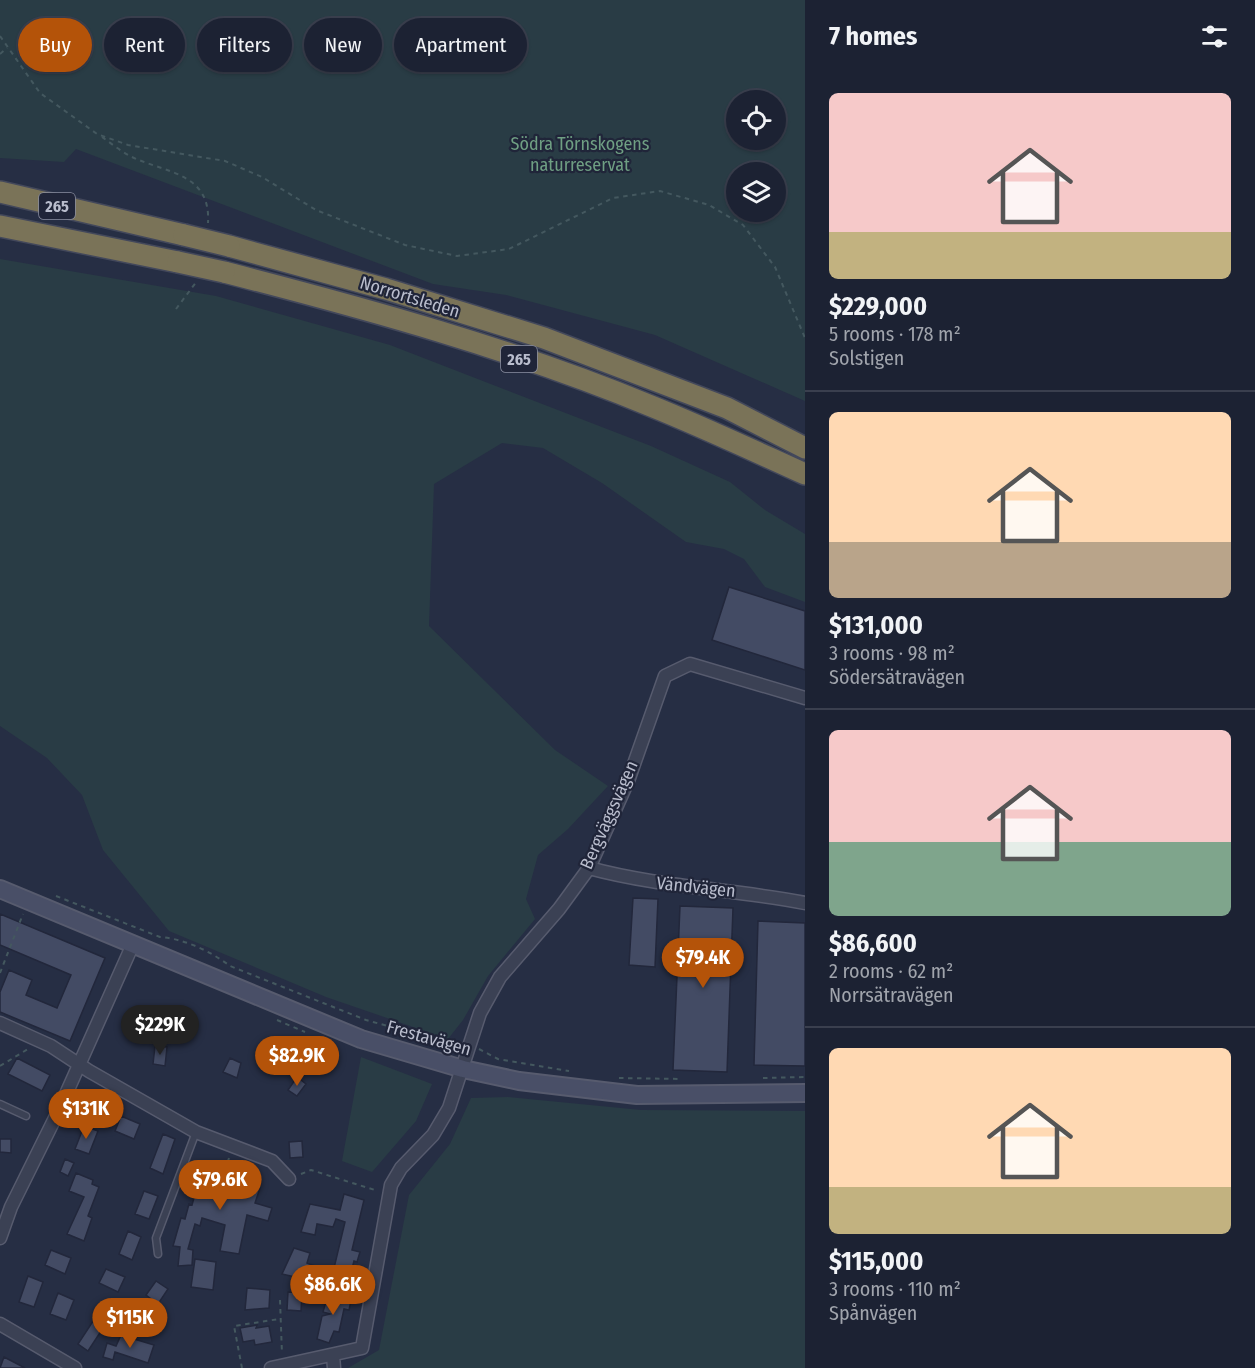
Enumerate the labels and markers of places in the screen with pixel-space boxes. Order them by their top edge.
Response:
pin: $79.4K [654,938,752,989]
pin: $229K [118,1005,202,1056]
pin: $82.9K [248,1036,346,1087]
pin: $131K [44,1089,128,1140]
pin: $79.6K [171,1160,269,1211]
pin: $86.6K [284,1265,382,1316]
pin: $115K [88,1298,172,1349]

